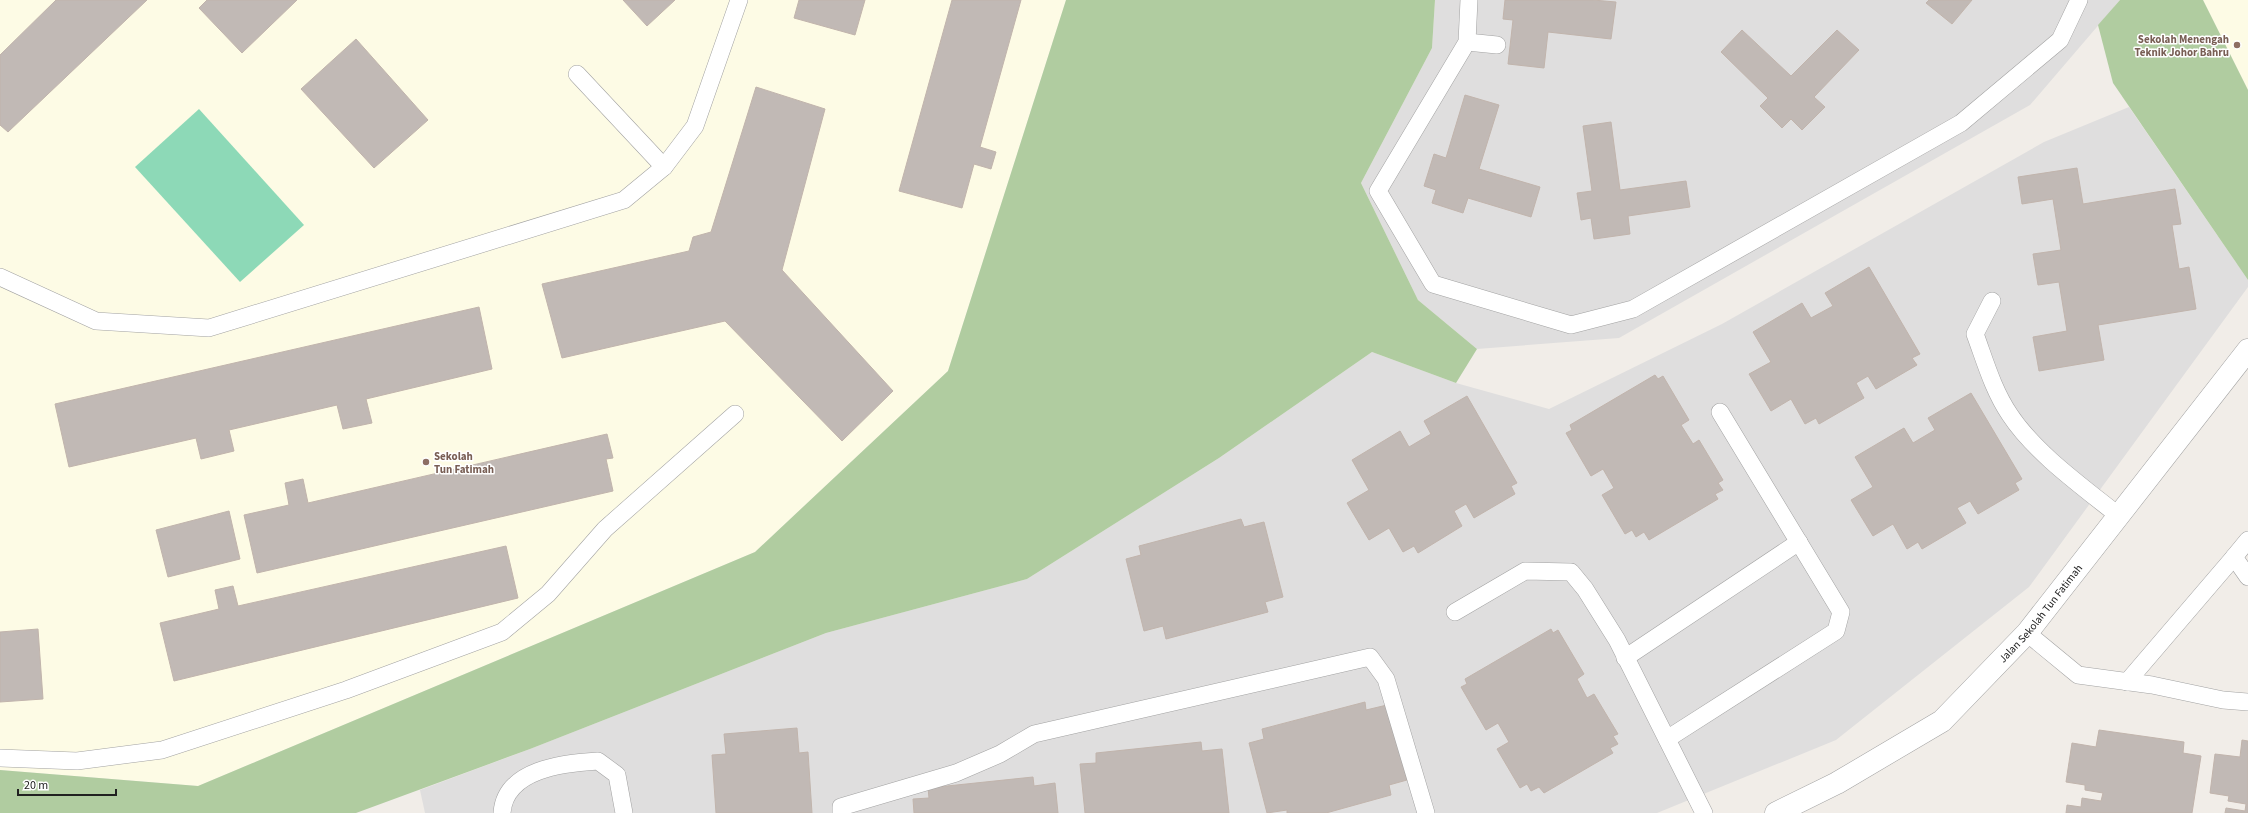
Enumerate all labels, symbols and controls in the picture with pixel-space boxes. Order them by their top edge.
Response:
place label: Sekolah Menengah Teknik Johor Bahru [2134,32,2229,60]
marker: Sekolah Menengah Teknik Johor Bahru [2232,40,2242,50]
place label: Sekolah Tun Fatimah [434,449,494,477]
marker: Sekolah Tun Fatimah [421,457,431,467]
street label: Jalan Sekolah Tun Fatimah [1995,561,2086,666]
scale bar [18,771,116,797]
text: 20 m [24,777,48,794]

